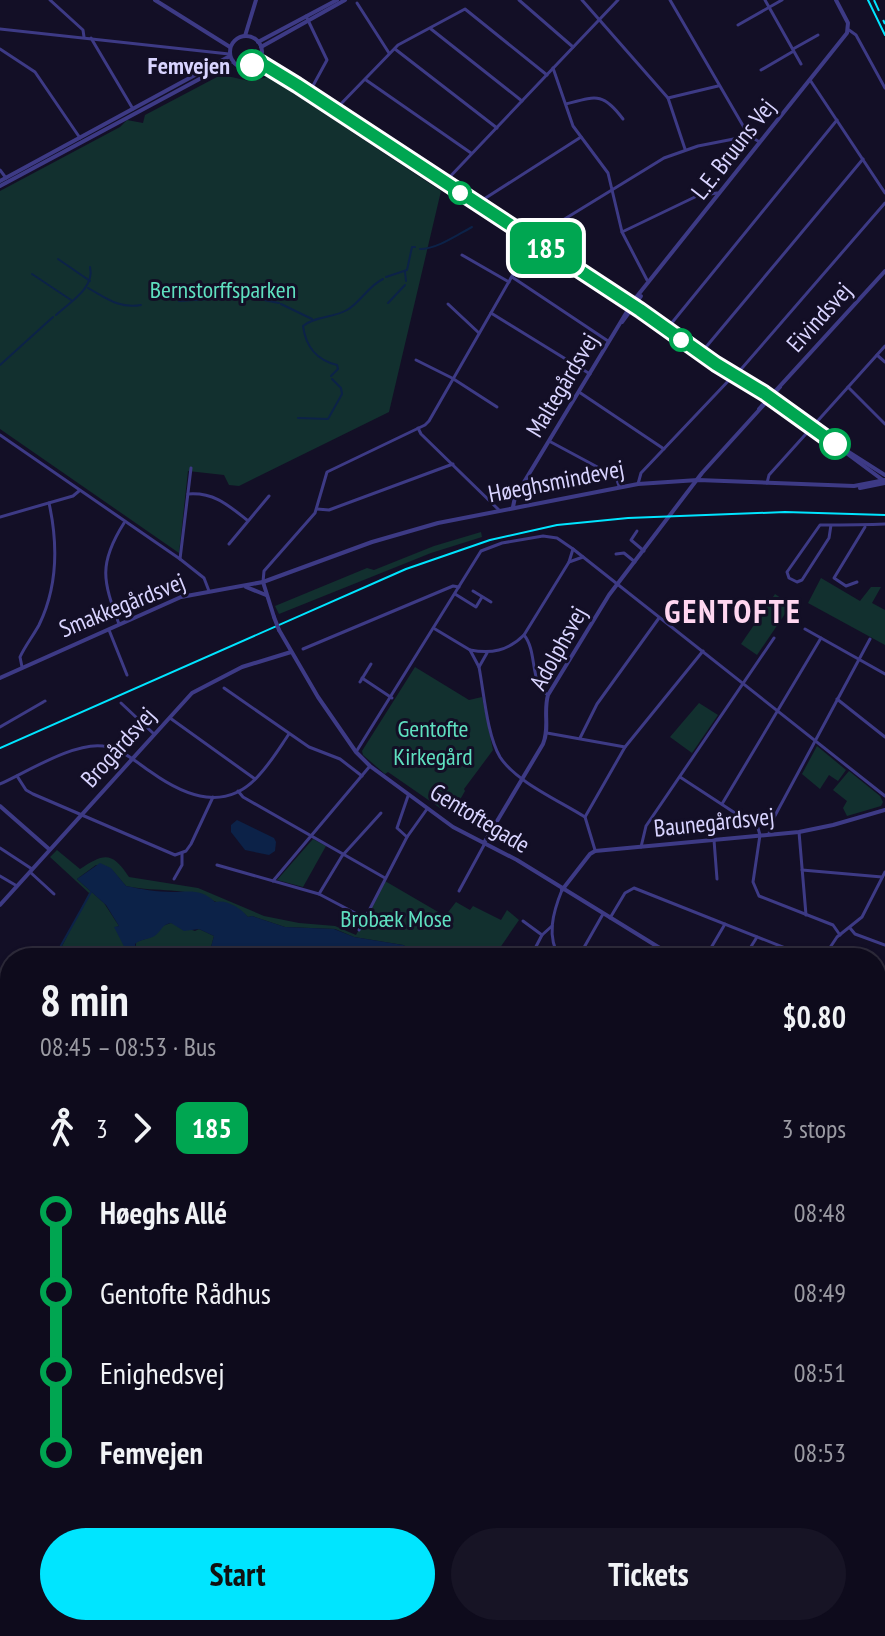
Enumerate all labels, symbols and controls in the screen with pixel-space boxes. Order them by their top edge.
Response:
place label: Femvejen [148,50,230,81]
marker: Femvejen [237,50,267,80]
street label: L.E. Bruuns Vej [684,92,782,206]
unlabelled marker [449,182,471,204]
line badge: 185 [500,222,592,274]
text: 185 [526,229,566,266]
park label: Bernstorffsparken [150,274,296,305]
street label: Eivindsvej [780,276,858,358]
street label: Maltegårdsvej [519,327,605,443]
unlabelled marker [670,329,692,351]
unlabelled marker [820,429,850,459]
street label: Høeghsmindevej [485,453,627,509]
street label: Smakkegårdsvej [55,566,189,644]
district label: GENTOFTE [664,590,802,632]
street label: Adolphsvej [522,601,594,695]
street label: Brogårdsvej [74,700,162,794]
park label: Gentofte Kirkegård [393,713,473,772]
street label: Gentoftegade [424,776,536,860]
street label: Baunegårdsvej [652,800,776,844]
park label: Brobæk Mose [340,903,452,934]
text: 8 min [40,971,129,1028]
text: $0.80 [782,997,846,1036]
text: 08:45 – 08:53 · Bus [40,1030,216,1063]
icon: walk [40,1106,84,1150]
icon: forward [120,1106,164,1150]
text: 185 [192,1109,232,1146]
text: 3 [96,1112,108,1145]
text: 3 stops [782,1112,846,1145]
text: Høeghs Allé [100,1193,227,1232]
text: 08:48 [794,1196,846,1229]
text: Gentofte Rådhus [100,1273,271,1312]
text: 08:49 [794,1276,846,1309]
text: Enighedsvej [100,1353,225,1392]
text: 08:51 [794,1356,846,1389]
text: Femvejen [100,1433,203,1472]
text: 08:53 [794,1436,846,1469]
button: Start [40,1528,435,1620]
button: Tickets [451,1528,846,1620]

